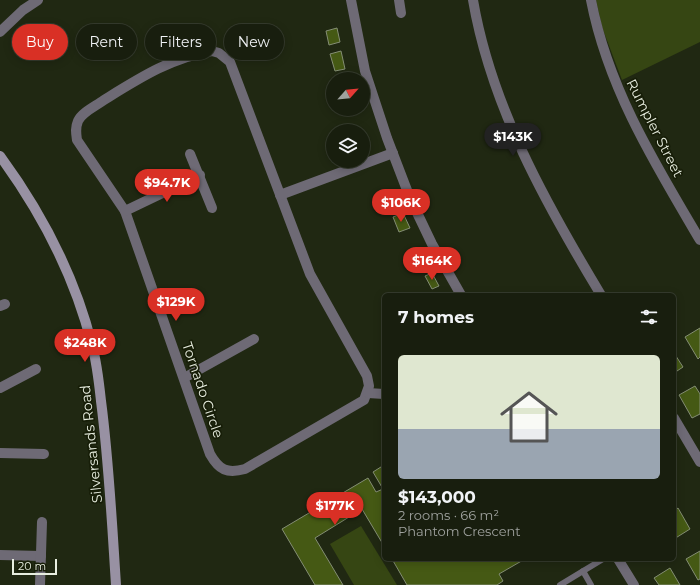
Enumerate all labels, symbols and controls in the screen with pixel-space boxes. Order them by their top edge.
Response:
chip: Buy [12,24,68,60]
chip: Rent [76,24,137,60]
chip: Filters [145,24,216,60]
chip: New [224,24,284,60]
north arrow [326,72,370,116]
map controls [326,72,370,168]
street label: Rumpler Street [623,76,688,180]
pin: $143K [485,123,541,157]
button: layers [326,124,370,168]
text: $143K [493,128,533,144]
pin: $94.7K [134,169,200,203]
text: $94.7K [144,174,190,190]
pin: $106K [373,189,429,223]
text: $106K [381,194,421,210]
pin: $164K [404,247,460,281]
text: $164K [412,252,452,268]
pin: $129K [148,288,204,322]
text: $129K [157,293,195,309]
icon: filters [638,306,660,328]
text: 7 homes [398,307,474,327]
pin: $248K [57,329,113,363]
text: $248K [63,334,107,350]
street label: Tornado Circle [178,340,228,440]
icon: home [493,381,565,453]
street label: Silversands Road [76,384,106,504]
text: $143,000 [398,487,476,507]
pin: $177K [307,492,363,526]
text: $177K [315,497,355,513]
text: 2 rooms · 66 m² [398,507,499,523]
text: Phantom Crescent [398,523,521,539]
scale bar [12,557,57,576]
text: 20 m [18,559,46,573]

